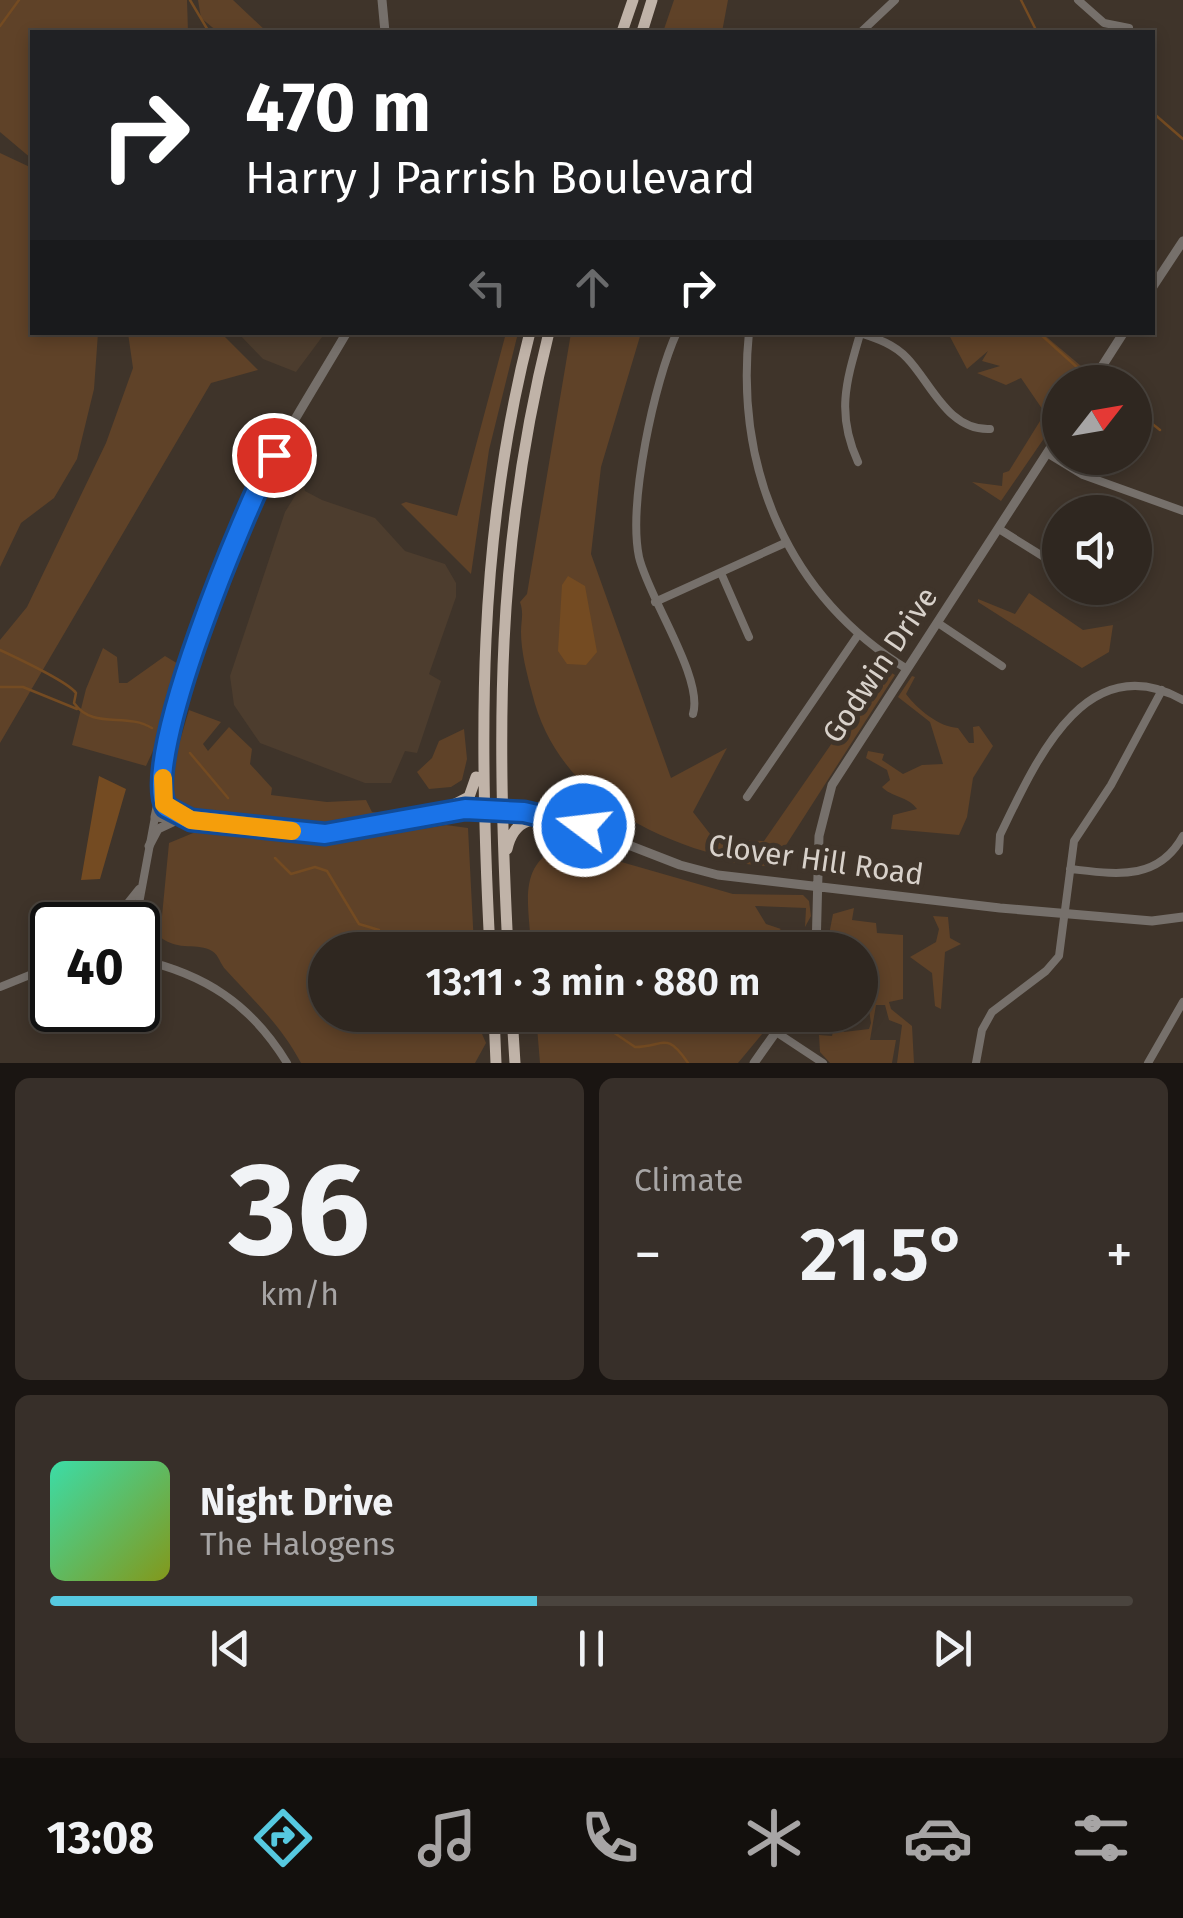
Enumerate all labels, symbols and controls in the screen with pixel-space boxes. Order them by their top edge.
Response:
text: 470 m [245,66,431,150]
icon: right [80,70,210,200]
text: Harry J Parrish Boulevard [245,151,755,205]
icon: left [460,260,515,315]
icon: ahead [565,260,620,315]
icon: right [670,260,725,315]
north arrow [1042,365,1152,475]
map controls [1042,365,1152,605]
pin [232,413,317,498]
icon: arrive [247,428,302,483]
button: sound [1042,495,1152,605]
street label: Godwin Drive [815,580,945,750]
position arrow [532,774,636,878]
street label: Clover Hill Road [706,827,926,893]
speed limit sign: 40 [30,902,160,1032]
text: 13:11 · 3 min · 880 m [426,959,760,1005]
text: 36 [229,1132,370,1288]
text: Climate [634,1161,743,1199]
text: 21.5° [800,1210,967,1300]
text: − [634,1222,662,1288]
text: + [1106,1222,1133,1288]
text: km/h [260,1275,339,1313]
text: Night Drive [200,1479,393,1525]
text: The Halogens [200,1525,395,1563]
icon: previous [203,1621,258,1676]
icon: pause [564,1621,619,1676]
icon: next [925,1621,980,1676]
icon: directions [248,1803,318,1873]
icon: music [412,1803,482,1873]
icon: phone [575,1803,645,1873]
icon: climate [739,1803,809,1873]
icon: car [903,1803,973,1873]
icon: filters [1066,1803,1136,1873]
text: 13:08 [47,1811,154,1865]

